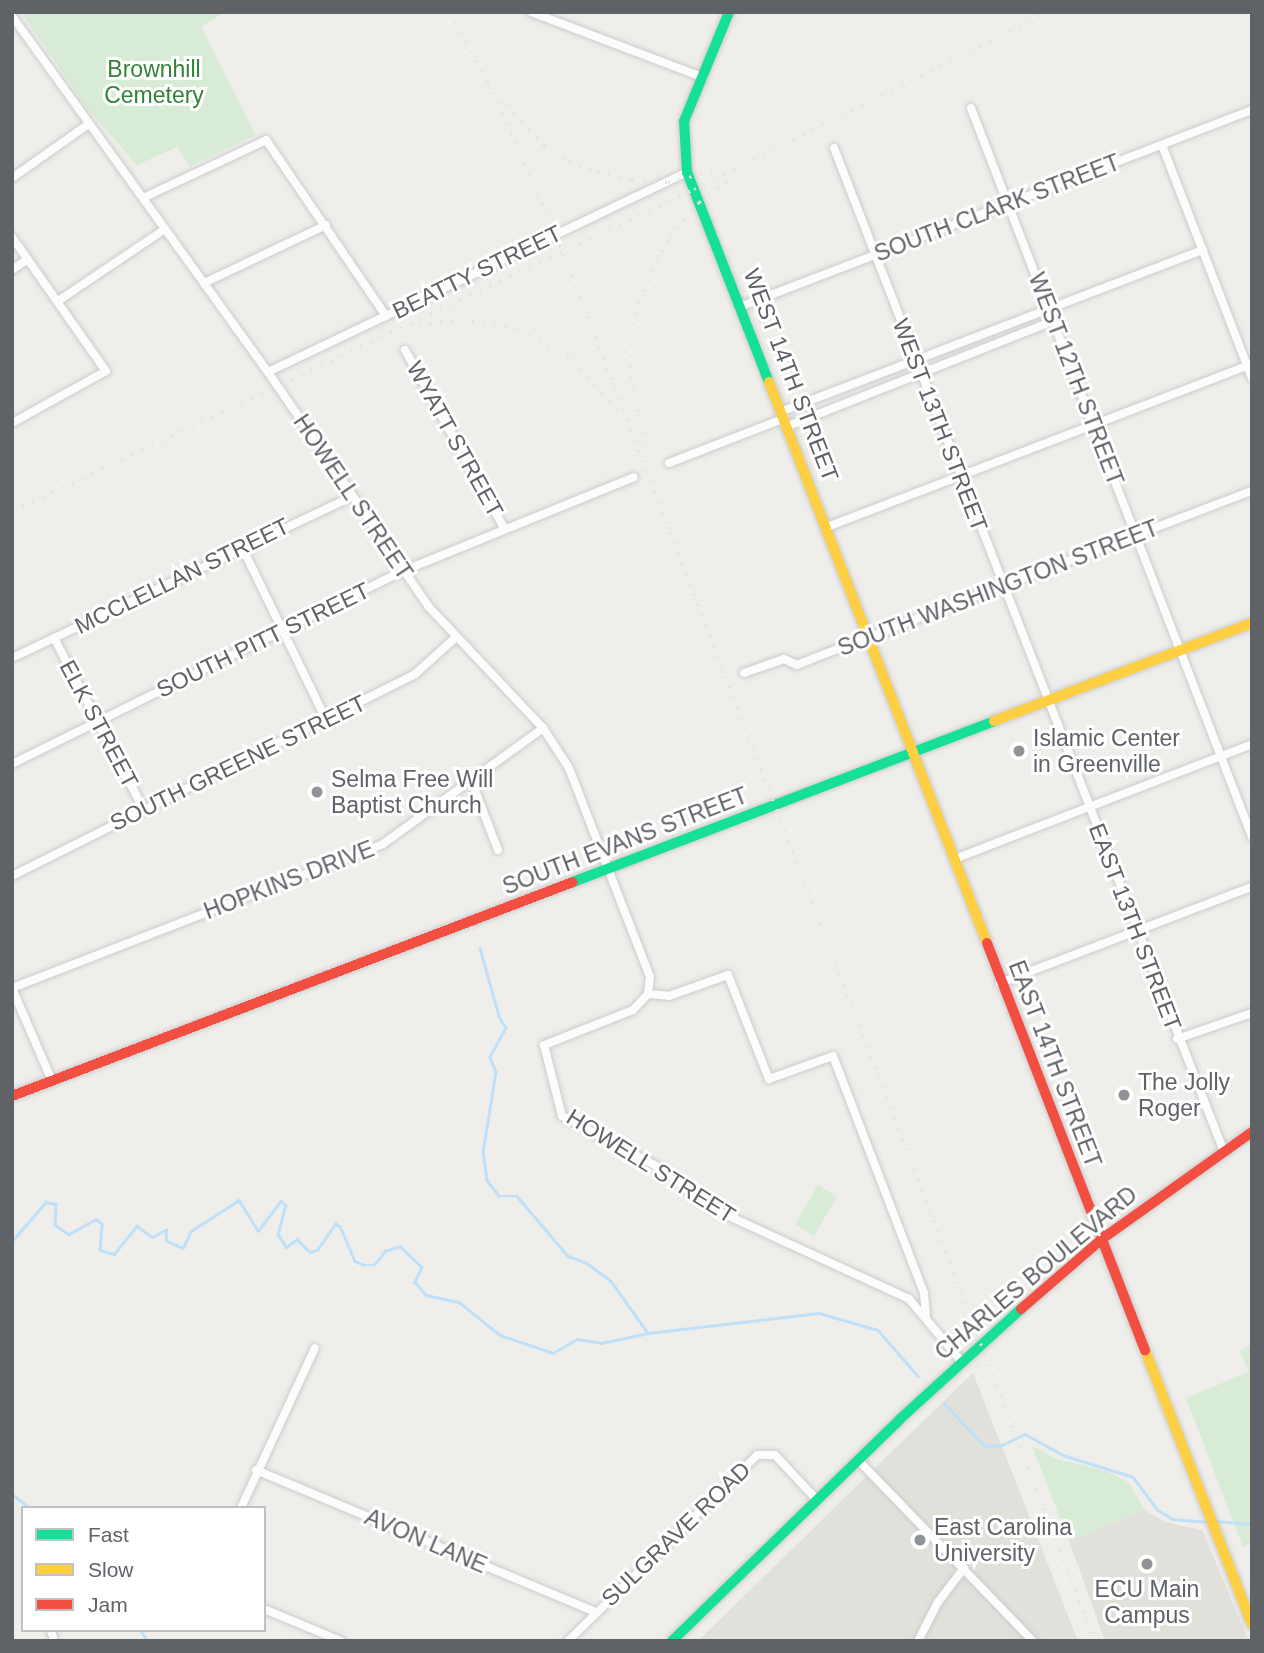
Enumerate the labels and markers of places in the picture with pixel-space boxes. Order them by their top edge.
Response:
place label: Islamic Center in Greenville [1033,724,1180,778]
marker: Islamic Center in Greenville [1011,743,1027,759]
place label: Selma Free Will Baptist Church [331,765,493,819]
marker: Selma Free Will Baptist Church [309,784,325,800]
place label: The Jolly Roger [1138,1068,1230,1122]
marker: The Jolly Roger [1116,1087,1132,1103]
place label: East Carolina University [934,1513,1072,1567]
marker: East Carolina University [912,1532,928,1548]
marker: ECU Main Campus [1139,1556,1155,1572]
place label: ECU Main Campus [1095,1575,1199,1629]

